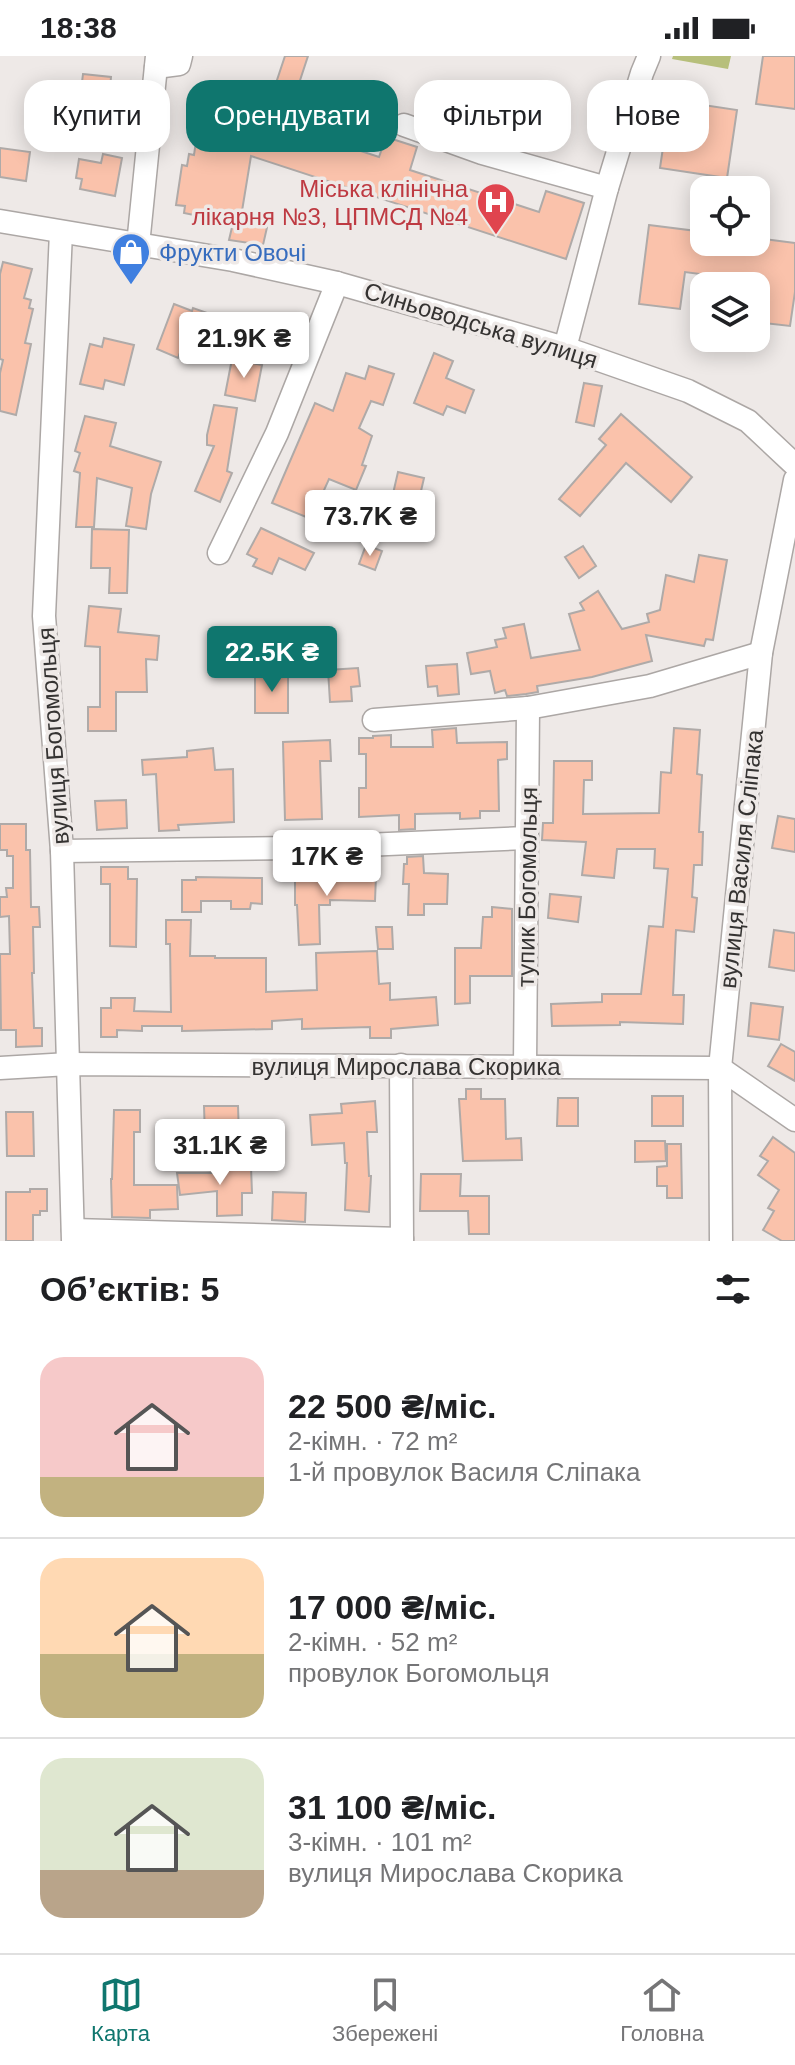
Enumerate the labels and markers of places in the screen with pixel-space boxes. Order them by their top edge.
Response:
place label: Міська клінічна лікарня №3, ЦПМСД №4 [192,175,469,230]
hospital icon: Міська клінічна лікарня №3, ЦПМСД №4 [475,181,517,236]
shop icon: Фрукти Овочі [110,231,152,286]
place label: Фрукти Овочі [159,239,306,266]
pin: 21.9K ₴ [170,312,318,380]
pin: 73.7K ₴ [296,490,444,558]
pin: 22.5K ₴ [198,626,346,694]
pin: 17K ₴ [271,830,383,898]
pin: 31.1K ₴ [146,1119,294,1187]

